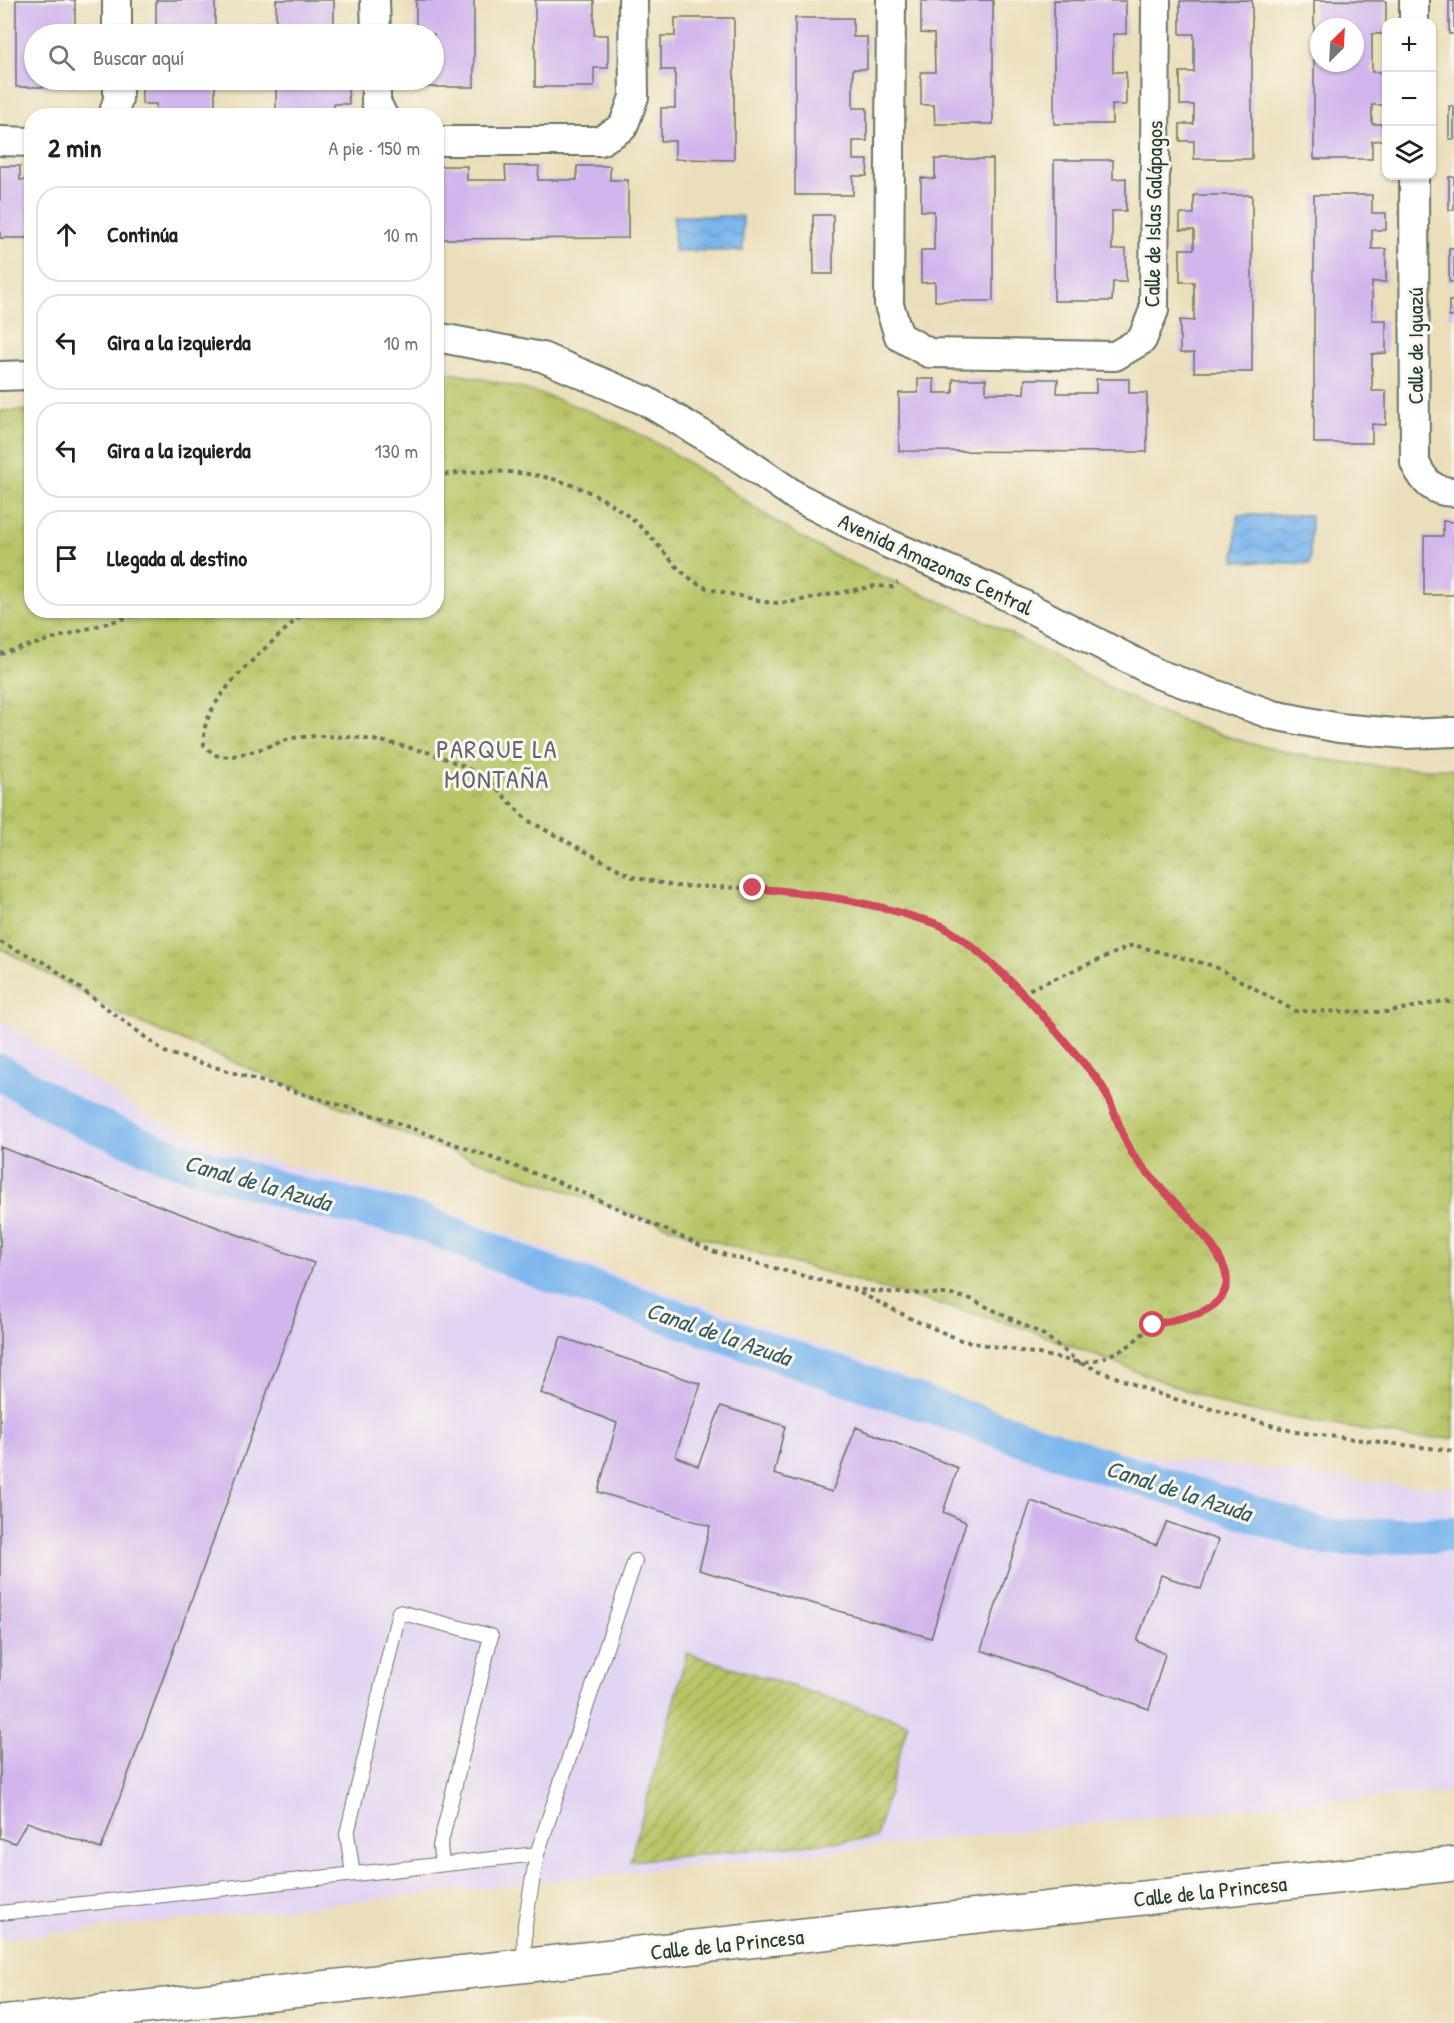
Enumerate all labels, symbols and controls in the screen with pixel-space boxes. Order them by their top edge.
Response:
north arrow [1310,18,1364,72]
map controls [1382,18,1436,180]
button: + [1382,18,1436,72]
search box [24,24,444,90]
icon: search [45,41,78,74]
text: Buscar aquí [93,42,185,72]
button: − [1382,72,1436,126]
street label: Calle de Islas Galápagos [1136,120,1170,308]
button: layers [1382,126,1436,180]
text: 2 min [48,130,101,165]
text: A pie · 150 m [329,134,420,161]
icon: ahead [50,218,83,251]
text: Continúa [107,219,178,249]
text: 10 m [384,221,418,248]
street label: Calle de Iguazú [1400,287,1430,404]
icon: left [50,326,83,359]
text: Gira a la izquierda [107,327,251,357]
text: 10 m [384,329,418,356]
icon: left [50,434,83,467]
text: Gira a la izquierda [107,435,251,465]
text: 130 m [375,437,418,464]
street label: Avenida Amazonas Central [834,506,1038,622]
icon: arrive [50,542,83,575]
text: Llegada al destino [107,543,247,573]
district label: PARQUE LA MONTAÑA [436,731,558,796]
route end [739,874,765,900]
water label: Canal de la Azuda [181,1146,337,1219]
water label: Canal de la Azuda [642,1293,798,1374]
route start [1139,1311,1165,1337]
water label: Canal de la Azuda [1102,1451,1258,1529]
street label: Calle de la Princesa [1132,1868,1289,1914]
street label: Calle de la Princesa [649,1921,806,1967]

